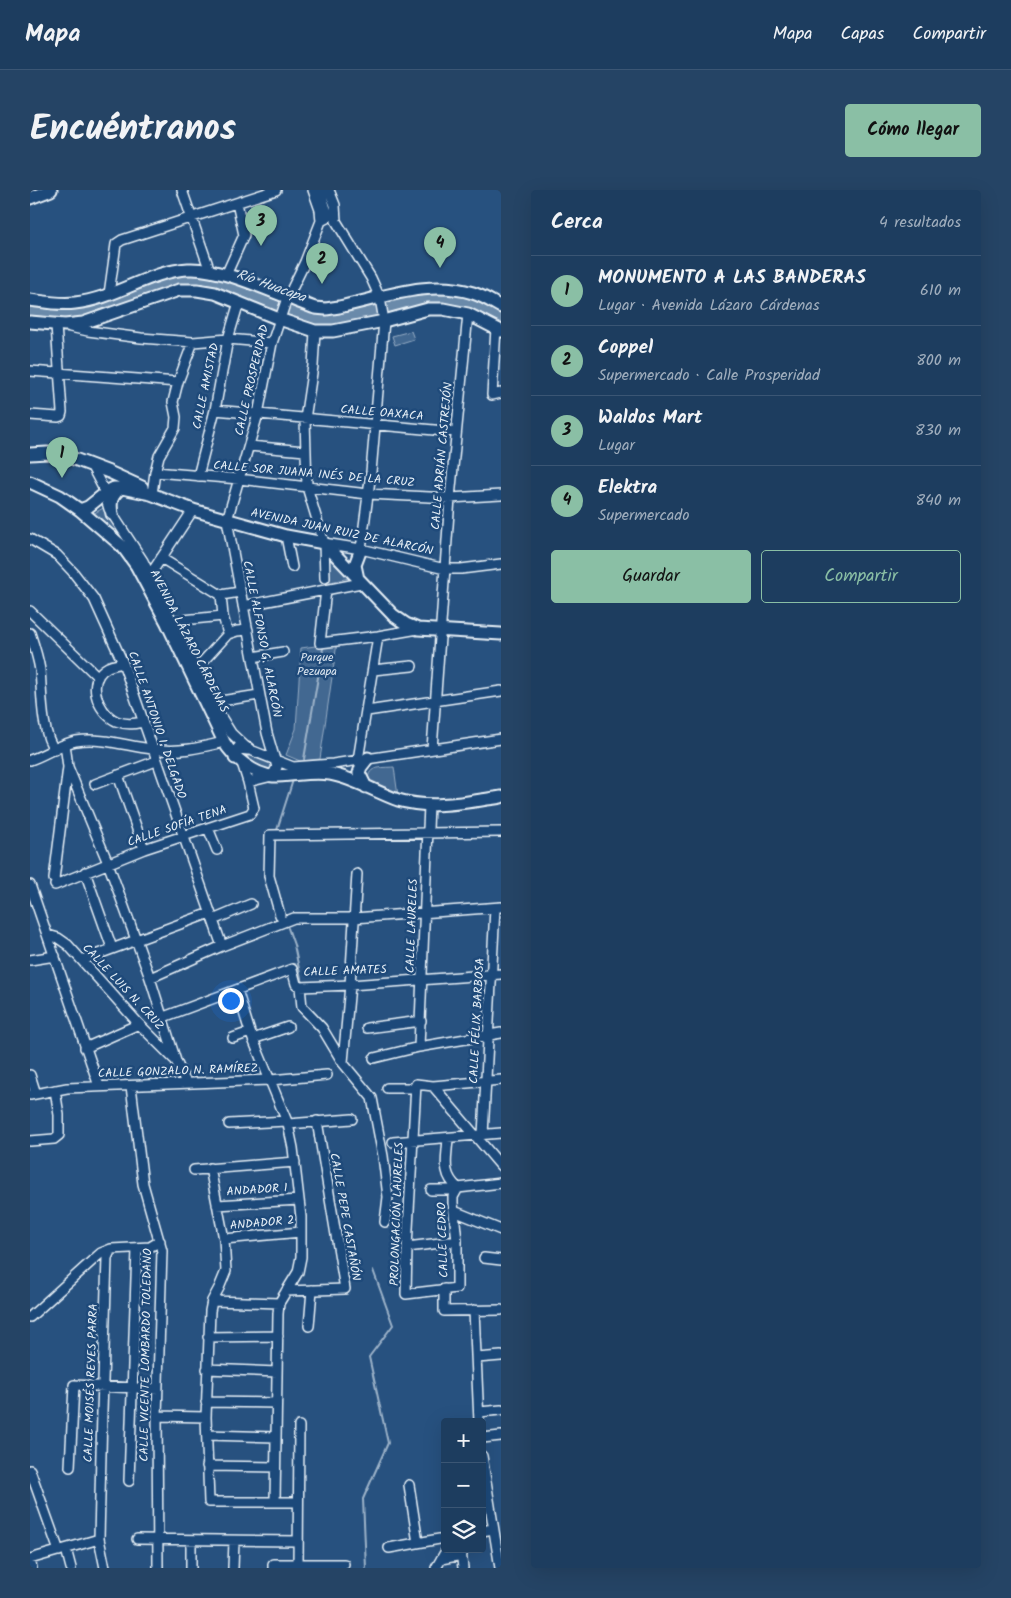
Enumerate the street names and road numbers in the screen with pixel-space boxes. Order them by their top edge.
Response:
street label: CALLE PROSPERIDAD [230,322,274,438]
street label: CALLE AMISTAD [188,341,224,431]
street label: CALLE ADRIÁN CASTREJÓN [426,382,458,530]
street label: CALLE OAXACA [340,400,424,426]
street label: CALLE SOR JUANA INÉS DE LA CRUZ [212,456,416,492]
street label: AVENIDA JUAN RUIZ DE ALARCÓN [249,503,435,561]
street label: CALLE ALFONSO G. ALARCÓN [237,559,287,719]
street label: AVENIDA LÁZARO CÁRDENAS [145,566,234,716]
street label: CALLE ANTONIO I. DELGADO [123,649,191,802]
street label: CALLE SOFÍA TENA [125,800,229,852]
street label: CALLE LAURELES [401,878,423,974]
street label: CALLE LUIS N. CRUZ [78,939,168,1035]
street label: CALLE FÉLIX BARBOSA [464,958,490,1084]
street label: CALLE AMATES [303,960,388,982]
street label: CALLE GONZALO N. RAMÍREZ [97,1059,259,1083]
street label: PROLONGACIÓN LAURELES [385,1141,409,1286]
street label: CALLE PEPE CASTAÑÓN [324,1152,366,1282]
street label: ANDADOR 1 [226,1178,288,1202]
street label: CALLE CEDRO [432,1201,454,1278]
street label: ANDADOR 2 [229,1211,295,1235]
street label: CALLE VICENTE LOMBARDO TOLEDANO [135,1248,157,1462]
street label: CALLE MOISÉS REYES PARRA [79,1303,103,1463]

